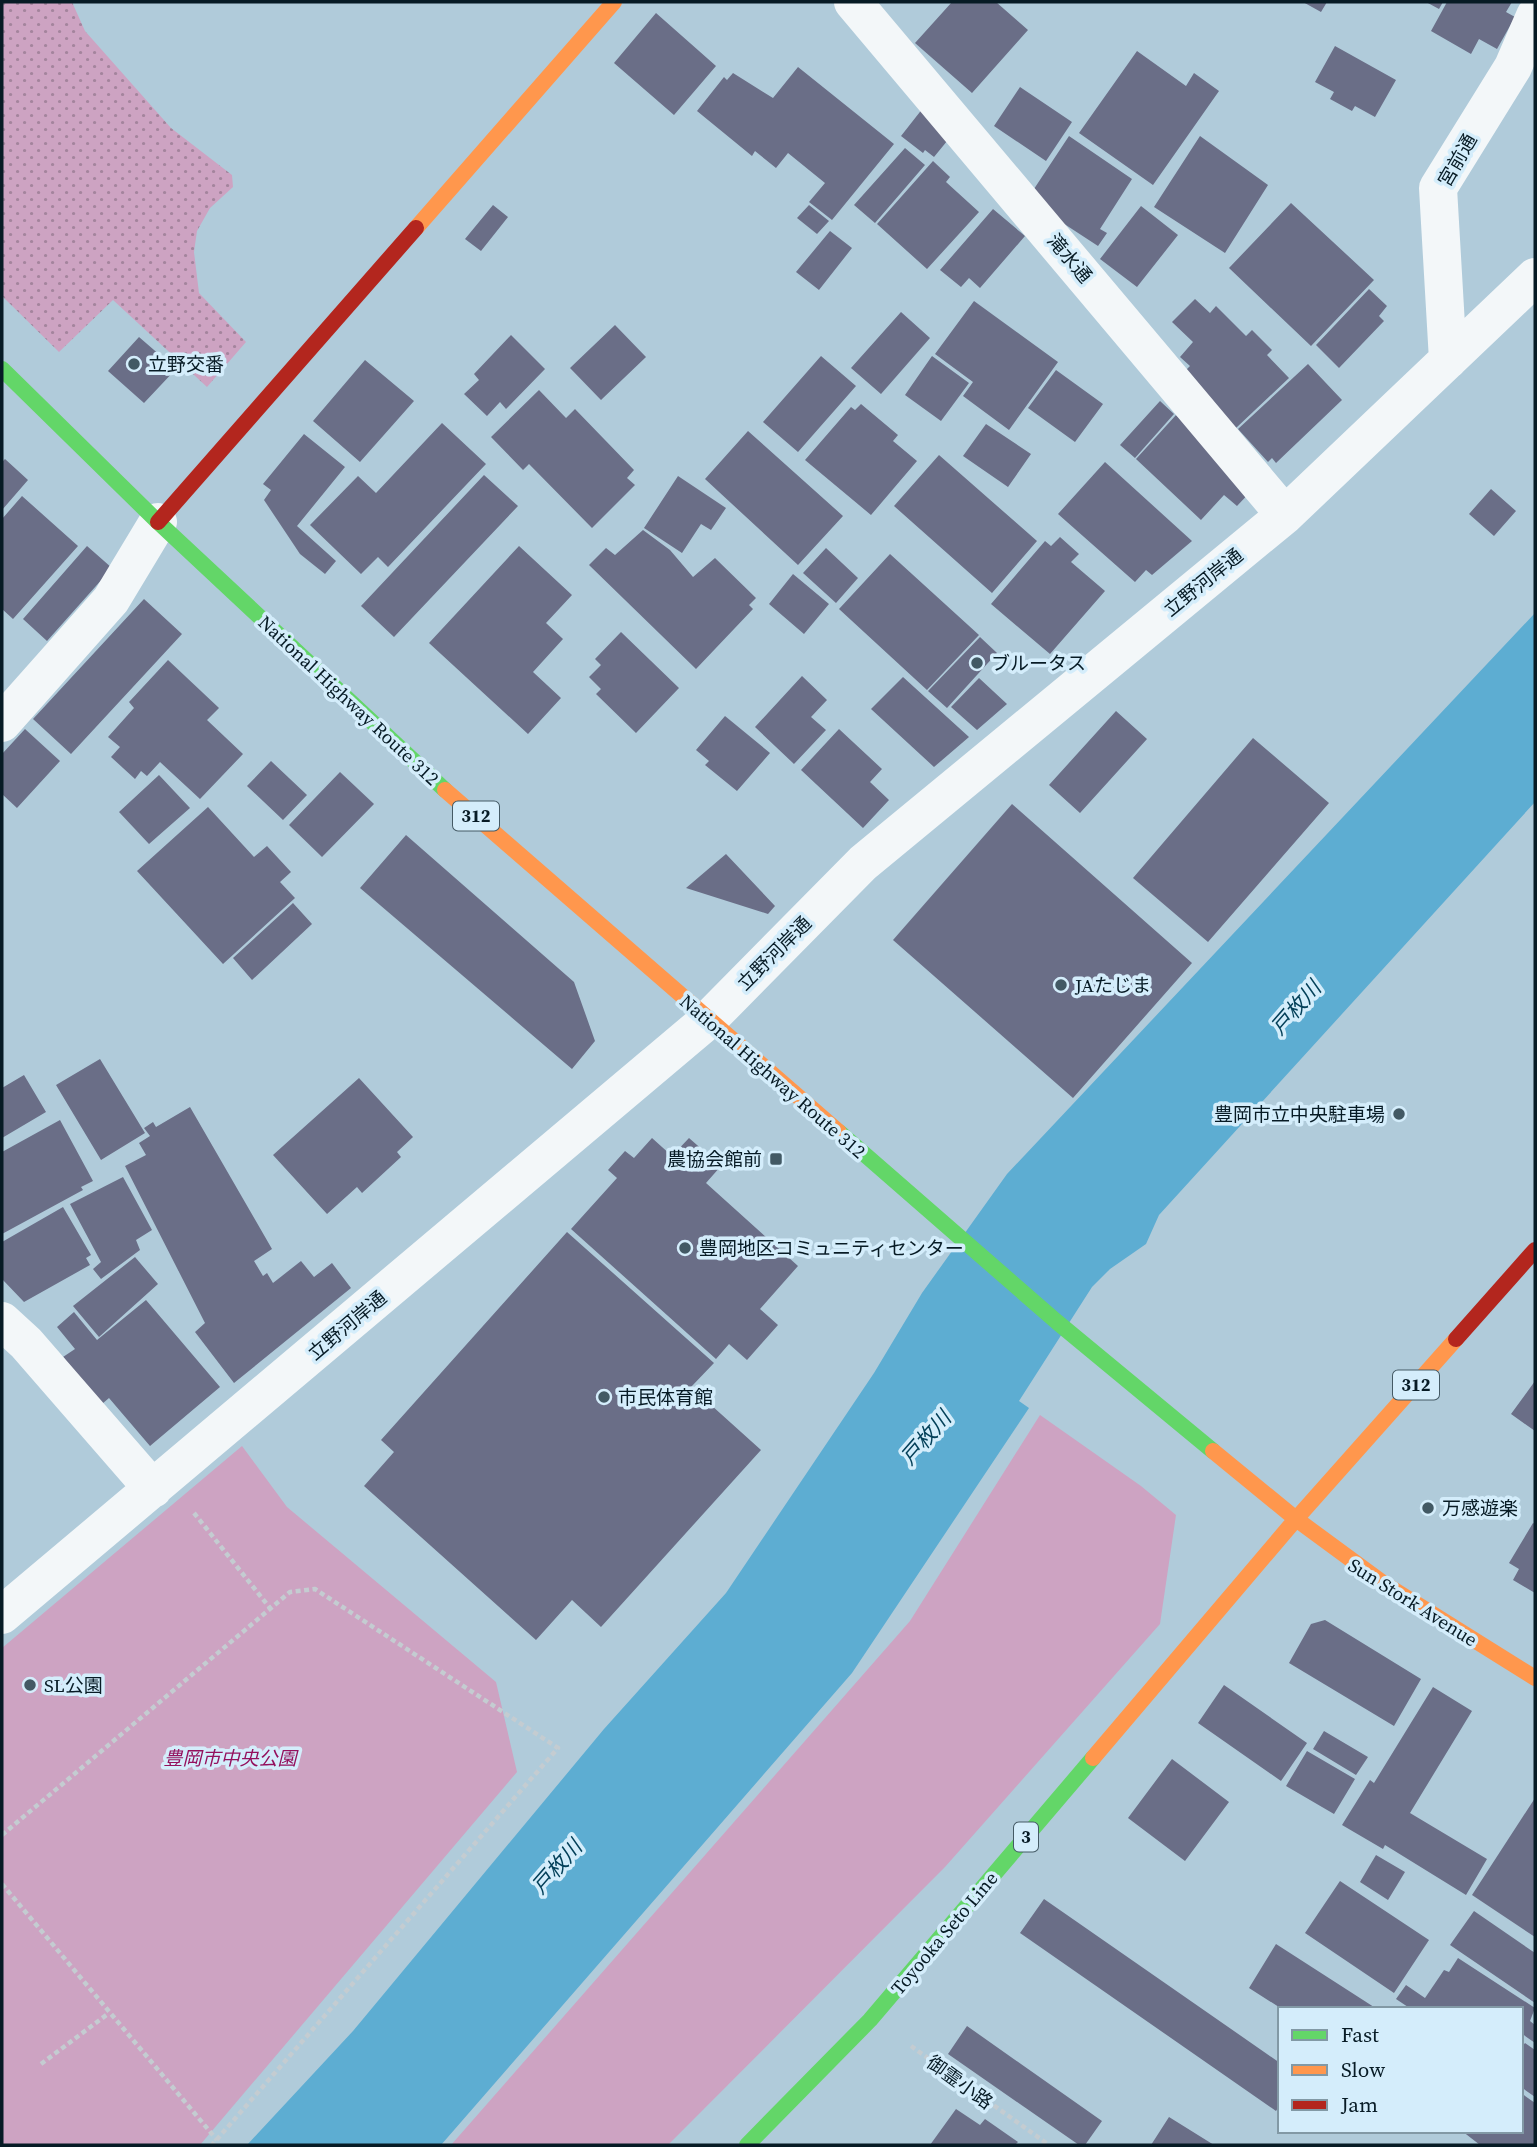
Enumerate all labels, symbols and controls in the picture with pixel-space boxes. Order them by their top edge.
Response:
street label: 宮前通 [1431,129,1483,191]
street label: 滝水通 [1042,228,1098,288]
place label: 立野交番 [148,351,224,377]
marker: 立野交番 [126,356,142,372]
street label: 立野河岸通 [1158,542,1248,622]
street label: National Highway Route 312 [253,609,445,791]
place label: ブルータス [991,650,1086,676]
marker: ブルータス [969,655,985,671]
road number: 312 [453,802,499,830]
street label: 立野河岸通 [731,910,817,996]
place label: JAたじま [1074,972,1151,998]
water label: 戸枚川 [1264,973,1329,1041]
marker: JAたじま [1053,977,1069,993]
street label: National Highway Route 312 [675,988,871,1164]
place label: 豊岡市立中央駐車場 [1214,1101,1385,1127]
marker: 豊岡市立中央駐車場 [1391,1106,1407,1122]
place label: 農協会館前 [667,1146,762,1172]
marker: 農協会館前 [768,1151,784,1167]
place label: 豊岡地区コミュニティセンター [699,1235,964,1261]
marker: 豊岡地区コミュニティセンター [677,1240,693,1256]
street label: 立野河岸通 [302,1285,392,1365]
road number: 312 [1393,1370,1439,1400]
place label: 市民体育館 [618,1384,713,1410]
marker: 市民体育館 [596,1389,612,1405]
water label: 戸枚川 [894,1403,959,1471]
place label: 万感遊楽 [1442,1495,1518,1521]
marker: 万感遊楽 [1420,1500,1436,1516]
street label: Sun Stork Avenue [1343,1552,1483,1652]
place label: SL公園 [44,1672,103,1698]
marker: SL公園 [22,1677,38,1693]
park label: 豊岡市中央公園 [163,1745,299,1771]
road number: 3 [1014,1823,1038,1852]
water label: 戸枚川 [525,1832,590,1900]
street label: Toyooka Seto Line [885,1866,1003,2000]
legend [1278,2007,1523,2133]
text: Fast [1341,2020,1379,2049]
street label: 御霊小路 [922,2049,998,2115]
text: Slow [1341,2055,1385,2084]
text: Jam [1340,2090,1378,2119]

